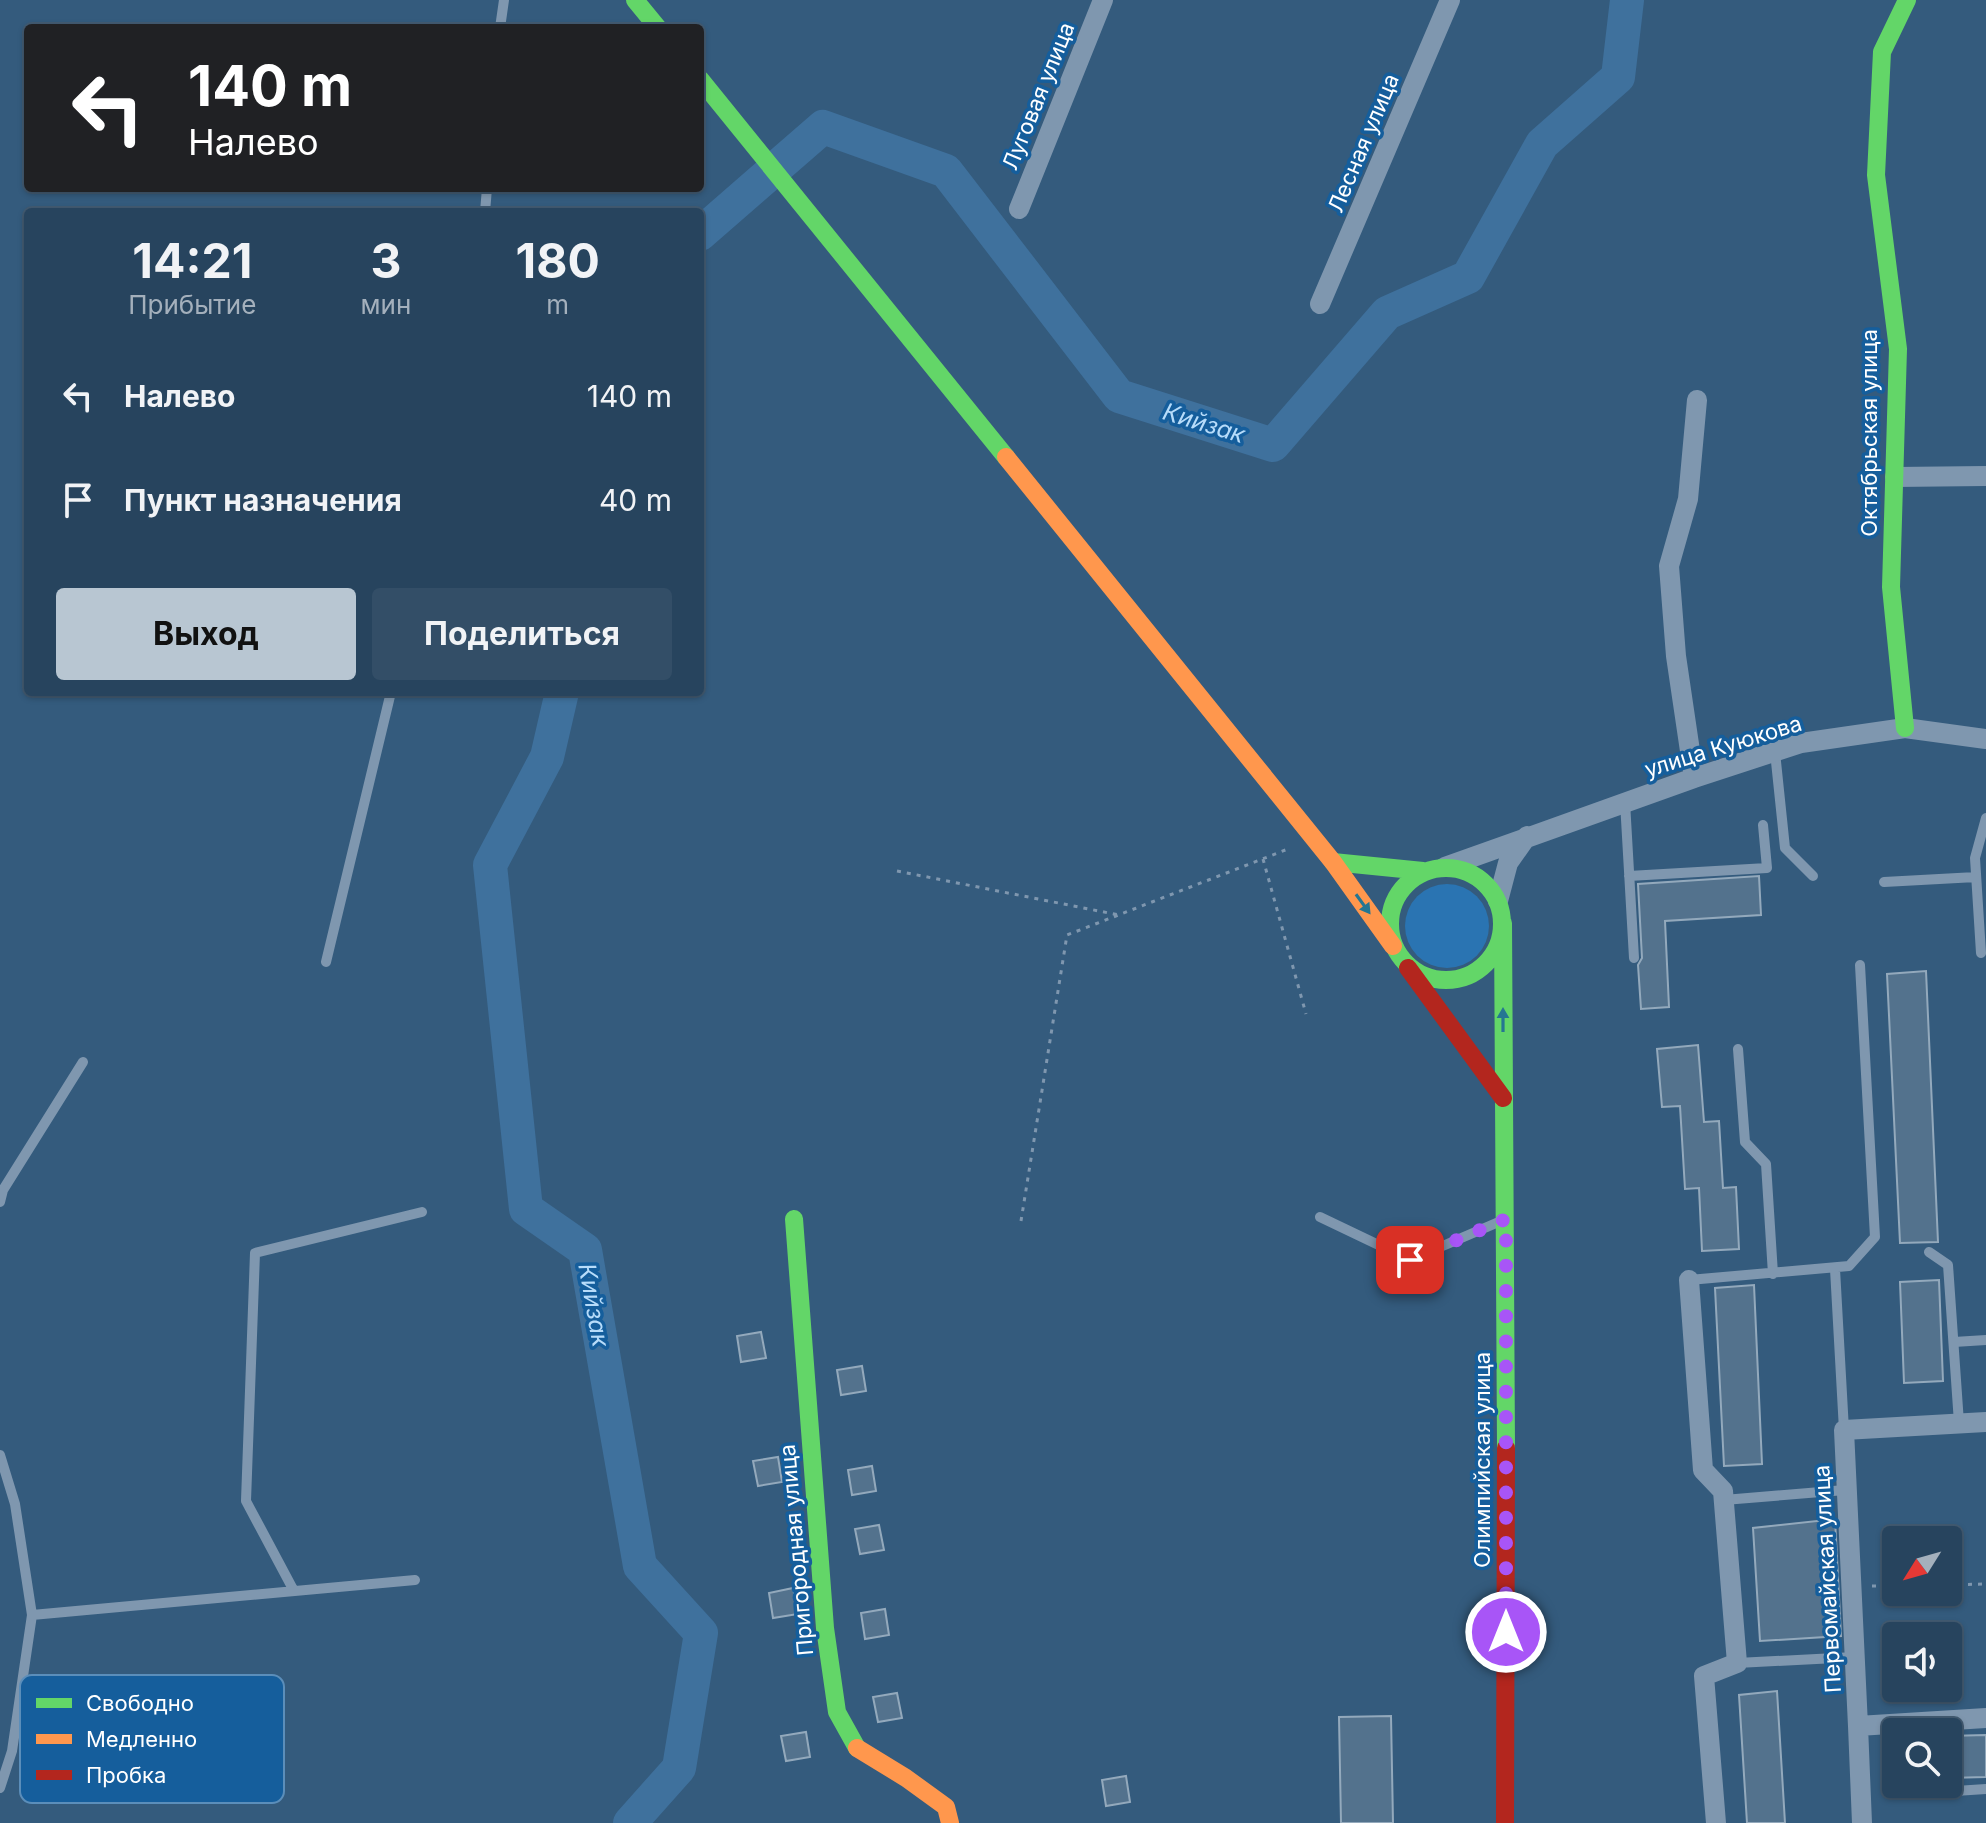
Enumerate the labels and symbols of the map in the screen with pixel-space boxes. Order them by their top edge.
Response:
street label: Луговая улица [997,18,1079,174]
street label: Лесная улица [1322,70,1404,216]
street label: Октябрьская улица [1856,329,1882,537]
water label: Кийзак [1160,397,1249,449]
street label: улица Куюкова [1641,710,1805,782]
one-way arrow [1355,894,1370,915]
one-way arrow [1497,1007,1509,1032]
pin [1376,1226,1444,1294]
water label: Кийзак [572,1261,616,1350]
street label: Олимпийская улица [1469,1352,1495,1568]
street label: Пригородная улица [774,1443,818,1657]
street label: Первомайская улица [1808,1464,1846,1694]
north arrow [1882,1526,1962,1606]
position arrow [1464,1590,1548,1674]
legend [20,1675,284,1803]
text: Свободно [86,1690,194,1716]
text: Медленно [86,1726,197,1752]
text: Пробка [86,1762,166,1788]

